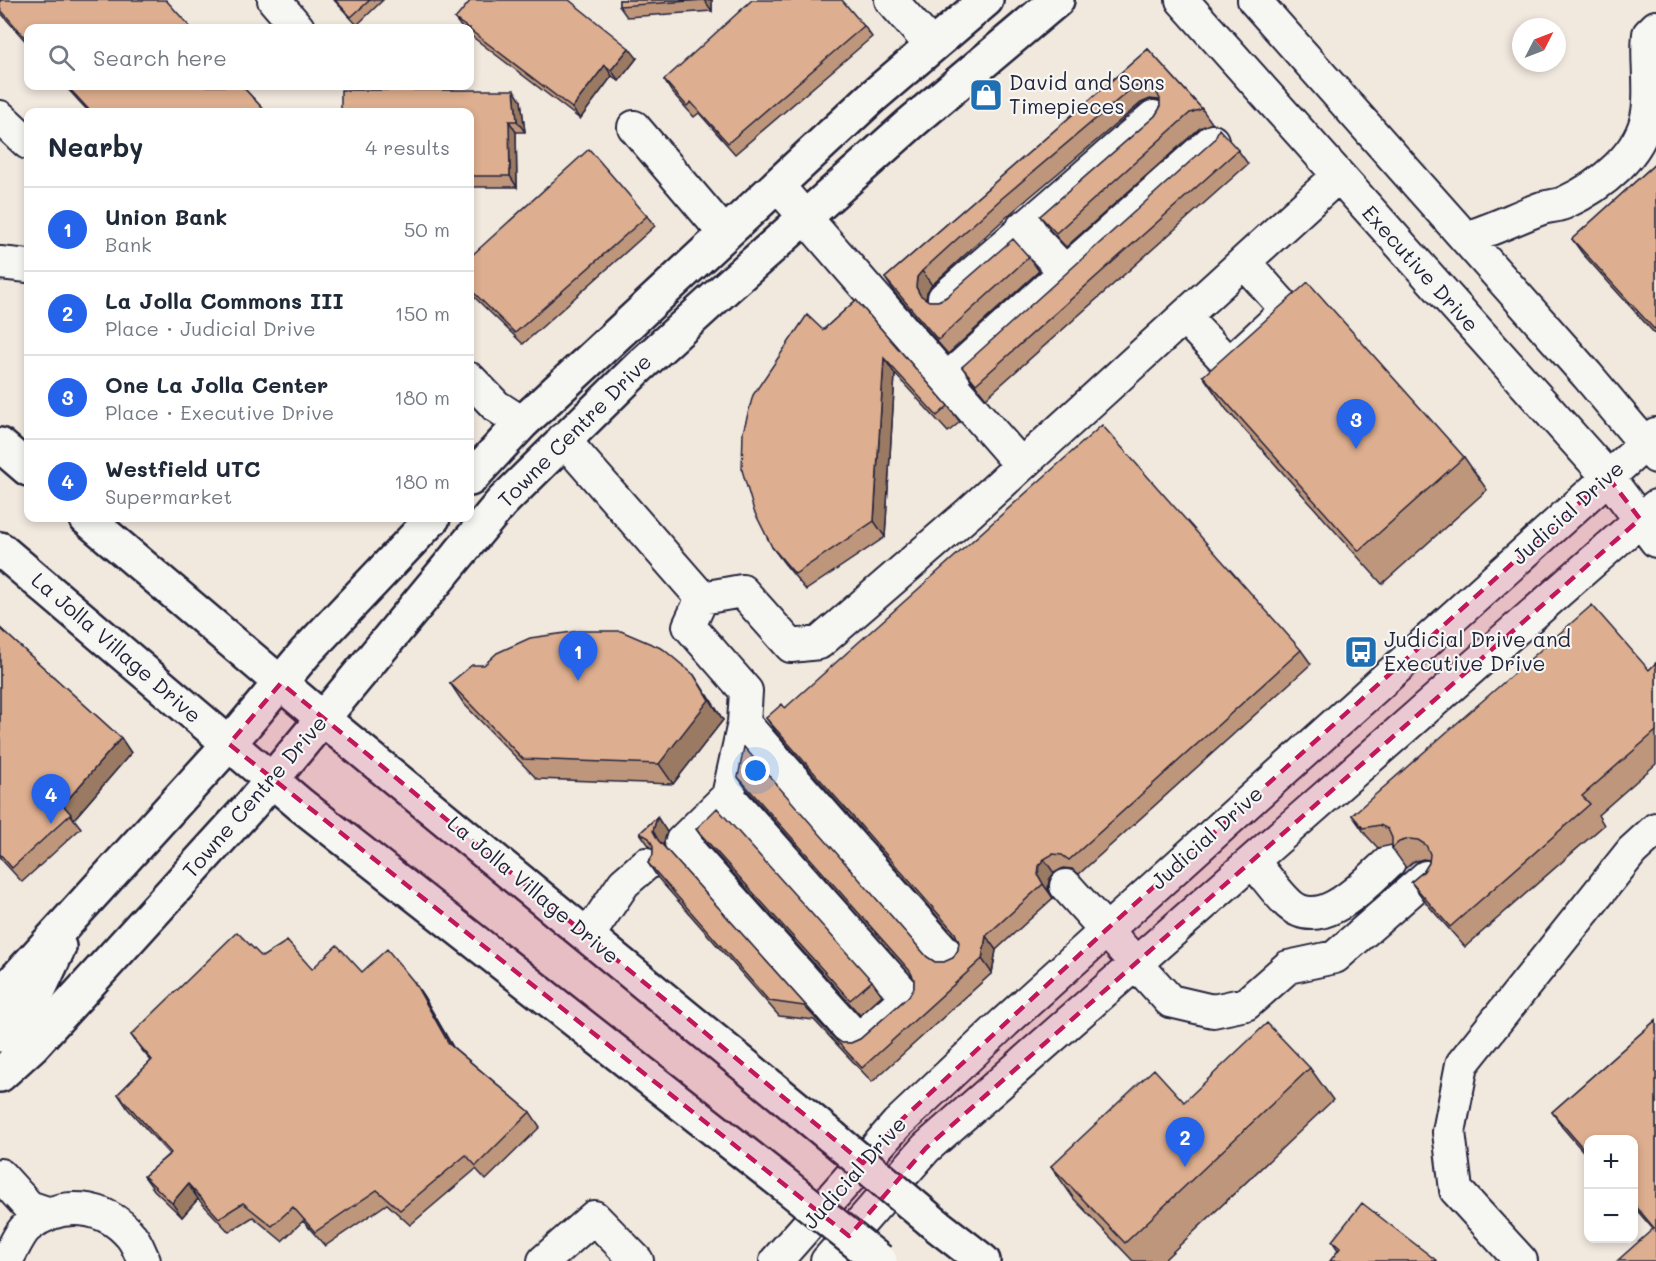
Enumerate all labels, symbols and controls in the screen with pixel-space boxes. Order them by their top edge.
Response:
north arrow [1512,18,1566,72]
search box [24,24,474,90]
icon: search [45,41,78,74]
text: Search here [93,43,227,72]
place label: David and Sons Timepieces [1009,68,1165,119]
shop icon: David and Sons Timepieces [968,77,1004,113]
text: Nearby [48,130,143,164]
text: 4 results [365,134,450,160]
street label: Executive Drive [1357,199,1485,337]
text: Union Bank [105,202,227,231]
text: 1 [63,216,72,242]
text: 50 m [404,216,450,242]
text: Bank [105,231,152,257]
text: La Jolla Commons III [105,286,344,315]
text: 2 [62,300,73,326]
text: 150 m [395,300,450,326]
text: Place · Judicial Drive [105,315,316,341]
street label: Towne Centre Drive [491,347,656,512]
text: One La Jolla Center [105,370,328,399]
text: 3 [62,384,74,410]
text: 180 m [394,384,450,410]
text: Place · Executive Drive [105,399,334,425]
pin: 3 [1336,400,1376,449]
text: Westfield UTC [105,454,260,483]
street label: Judicial Drive [1505,454,1629,569]
text: 4 [61,468,74,494]
text: 180 m [394,468,450,494]
text: Supermarket [105,483,232,509]
street label: La Jolla Village Drive [27,566,207,728]
place label: Judicial Drive and Executive Drive [1384,625,1571,676]
pin: 1 [558,632,598,681]
bus stop icon: Judicial Drive and Executive Drive [1343,634,1379,670]
street label: Towne Centre Drive [176,709,332,883]
your location [741,756,770,785]
pin: 4 [32,774,70,824]
street label: Judicial Drive [1144,779,1268,894]
street label: La Jolla Village Drive [442,809,625,969]
street label: Judicial Drive [796,1110,911,1234]
pin: 2 [1166,1118,1204,1167]
map controls [1584,1135,1638,1243]
button: + [1584,1135,1638,1189]
button: − [1584,1189,1638,1243]

